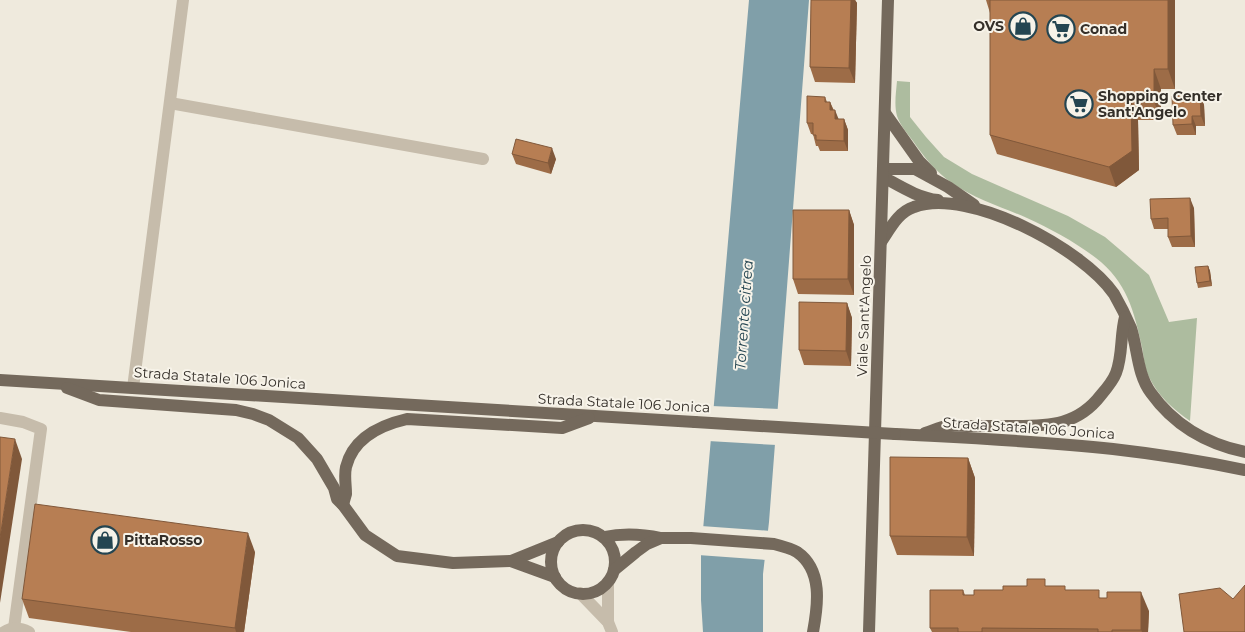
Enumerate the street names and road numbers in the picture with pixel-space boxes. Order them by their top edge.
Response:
street label: Viale Sant'Angelo [853,255,875,377]
street label: Strada Statale 106 Jonica [133,363,307,393]
street label: Strada Statale 106 Jonica [537,389,711,417]
street label: Strada Statale 106 Jonica [942,413,1116,443]

